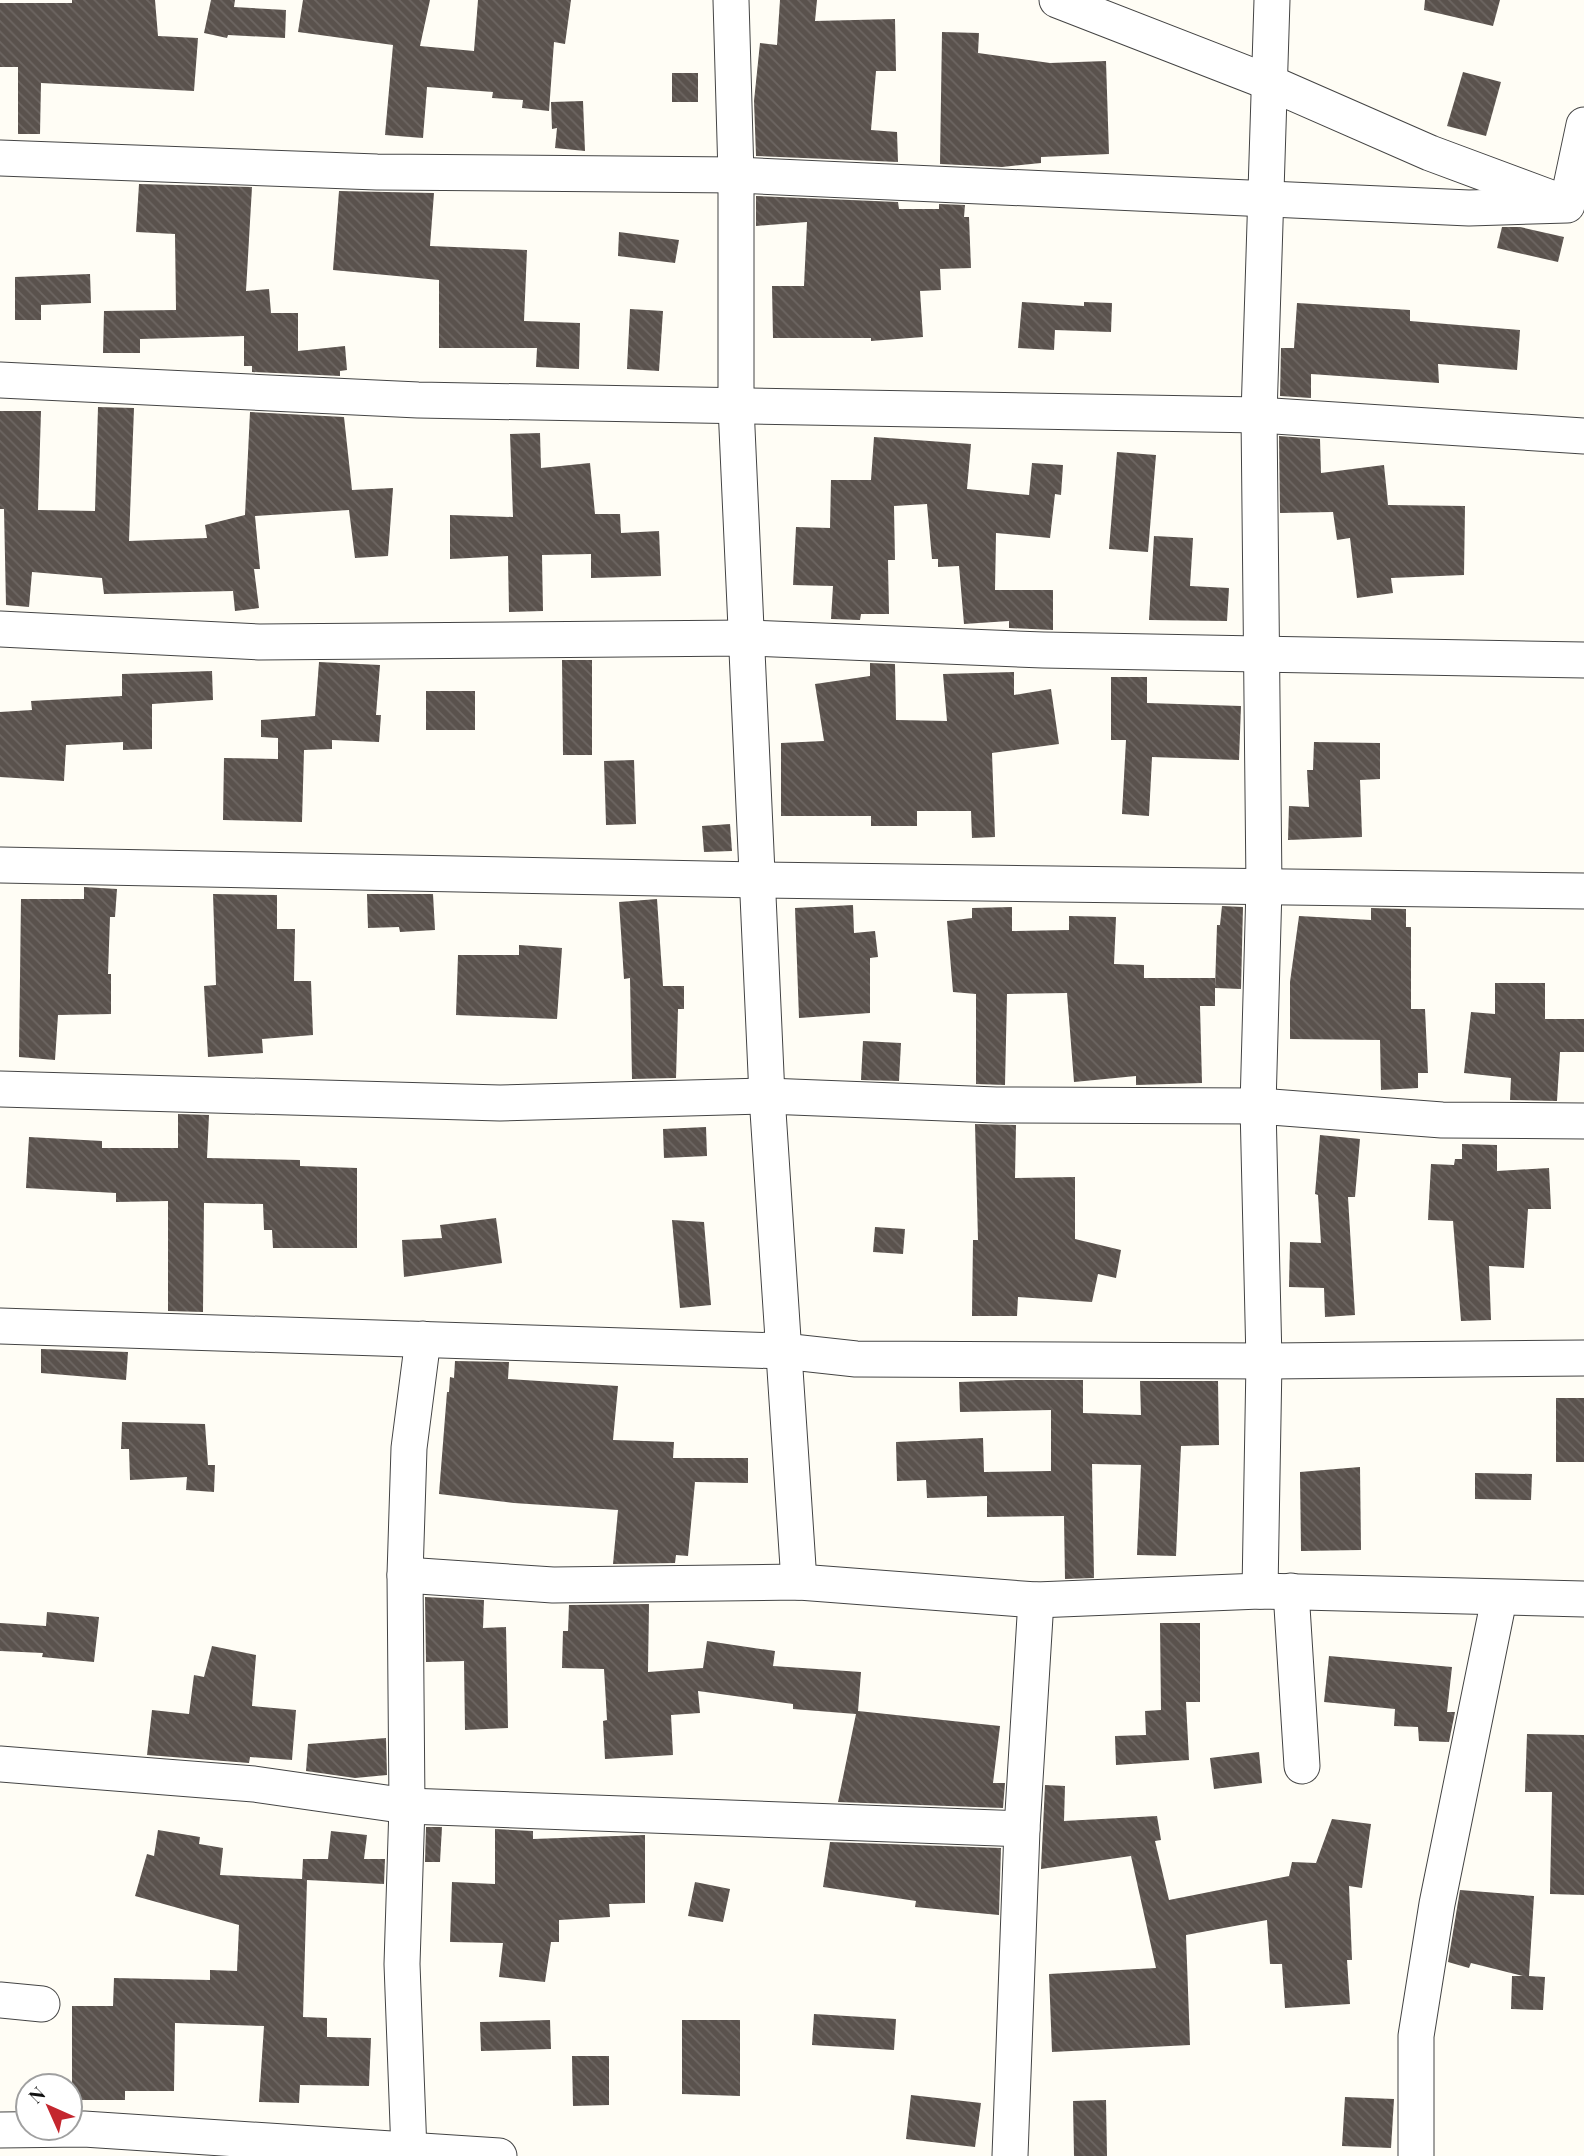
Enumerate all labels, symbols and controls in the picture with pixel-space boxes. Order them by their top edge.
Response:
north arrow [14,2072,84,2142]
text: N [22,2080,51,2108]

